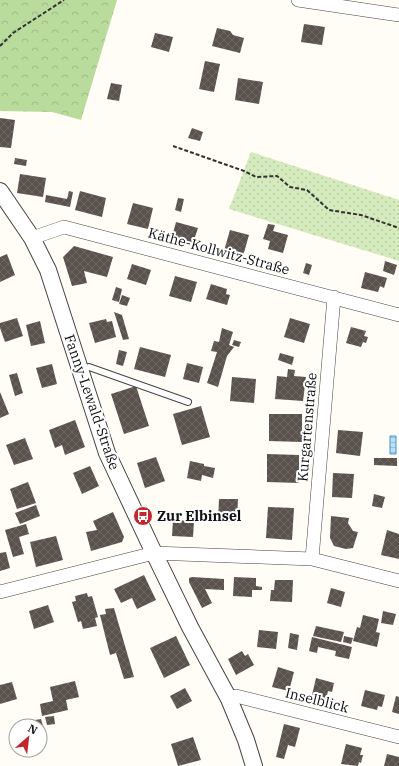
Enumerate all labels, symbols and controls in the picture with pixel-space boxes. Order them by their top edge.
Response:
street label: Käthe-Kollwitz-Straße [146,223,292,279]
street label: Fanny-Lewald-Straße [60,332,124,472]
street label: Kurgartenstraße [293,372,321,482]
bus stop icon: Zur Elbinsel [132,505,154,527]
place label: Zur Elbinsel [157,507,242,525]
street label: Inselblick [283,683,351,717]
north arrow [8,718,48,758]
text: N [26,721,40,738]

